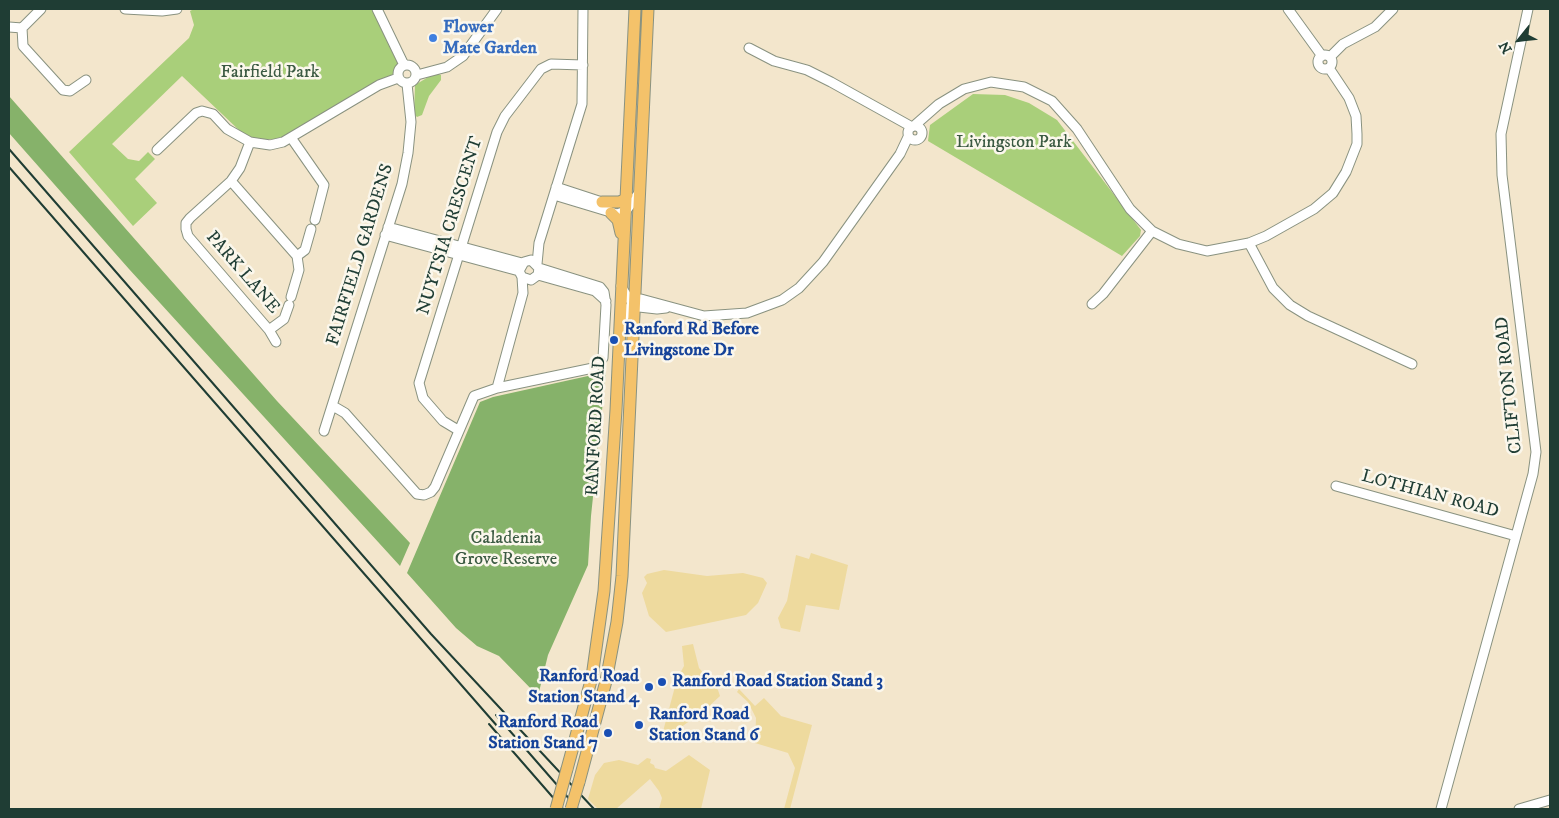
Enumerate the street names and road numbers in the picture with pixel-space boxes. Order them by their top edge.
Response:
street label: NUYTSIA CRESCENT [414,134,488,318]
street label: FAIRFIELD GARDENS [323,162,399,348]
street label: PARK LANE [200,227,284,319]
street label: CLIFTON ROAD [1492,315,1528,455]
street label: RANFORD ROAD [583,355,611,497]
street label: LOTHIAN ROAD [1359,466,1501,524]

